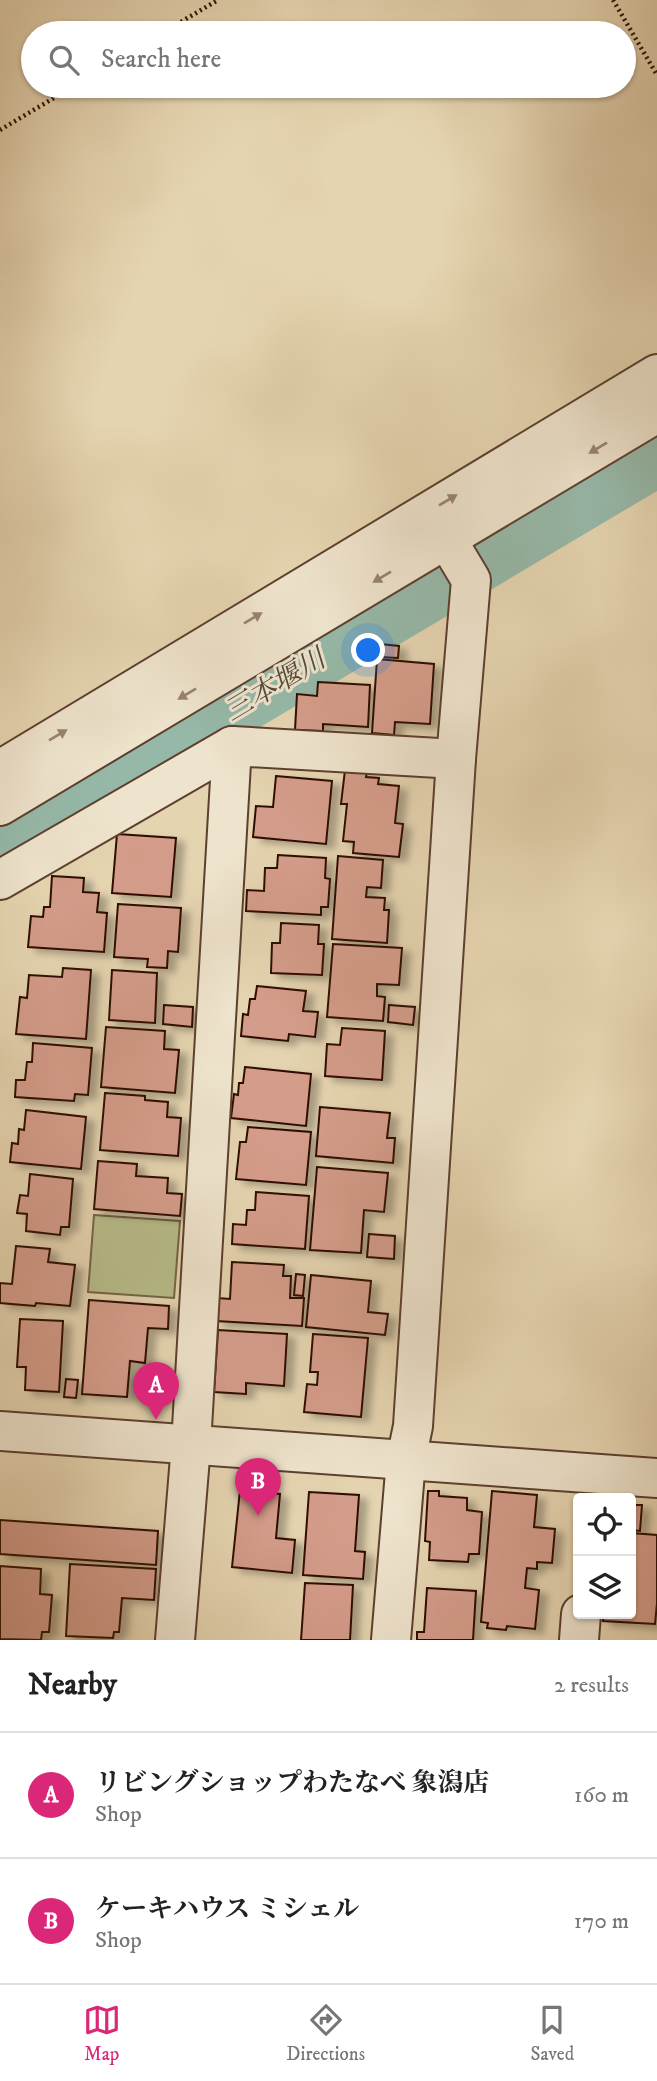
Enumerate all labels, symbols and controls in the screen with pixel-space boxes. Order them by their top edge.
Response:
search box [21,21,636,98]
icon: search [45,41,83,79]
text: Search here [101,43,221,76]
one-way arrow [589,442,608,454]
one-way arrow [439,494,458,506]
one-way arrow [372,571,391,583]
one-way arrow [244,611,263,624]
your location [351,633,385,667]
water label: 三本堰川 [218,640,334,729]
one-way arrow [177,688,196,700]
one-way arrow [49,729,68,742]
pin: A [133,1362,179,1420]
pin: B [235,1458,281,1516]
map controls [573,1493,636,1619]
button: locate [573,1493,636,1556]
button: layers [573,1556,636,1619]
text: Nearby [28,1667,117,1704]
text: 2 results [554,1671,629,1700]
text: リビングショップわたなべ 象潟店 [95,1767,490,1800]
text: A [44,1781,58,1810]
text: 160 m [574,1781,629,1810]
text: Shop [95,1800,142,1829]
text: ケーキハウス ミシェル [95,1893,359,1926]
text: B [44,1907,58,1936]
text: 170 m [574,1907,629,1936]
text: Shop [95,1926,142,1955]
tab: Map [83,2001,121,2066]
tab: Directions [286,2001,365,2066]
tab: Saved [531,2001,574,2066]

